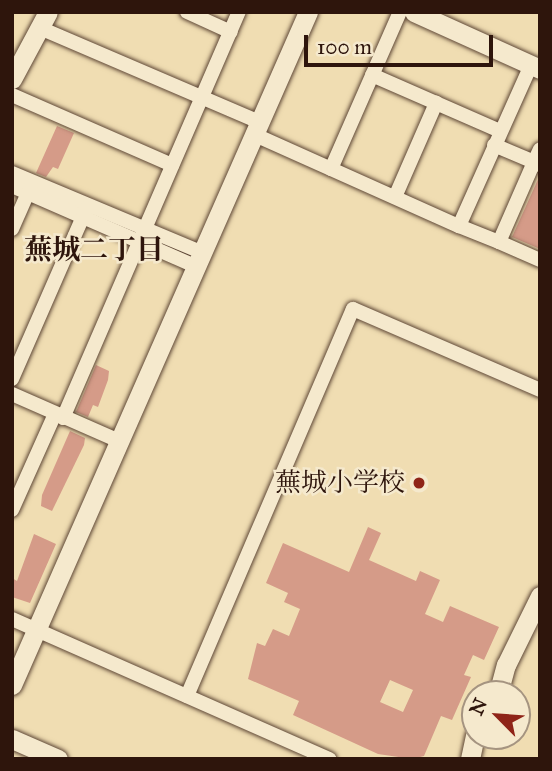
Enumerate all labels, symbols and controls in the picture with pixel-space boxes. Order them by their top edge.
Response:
scale bar [307,21,496,65]
text: 100 m [317,34,372,60]
district label: 蕪城二丁目 [24,233,164,267]
place label: 蕪城小学校 [275,467,405,499]
marker: 蕪城小学校 [411,475,427,491]
north arrow [461,680,531,750]
text: N [464,695,492,719]

